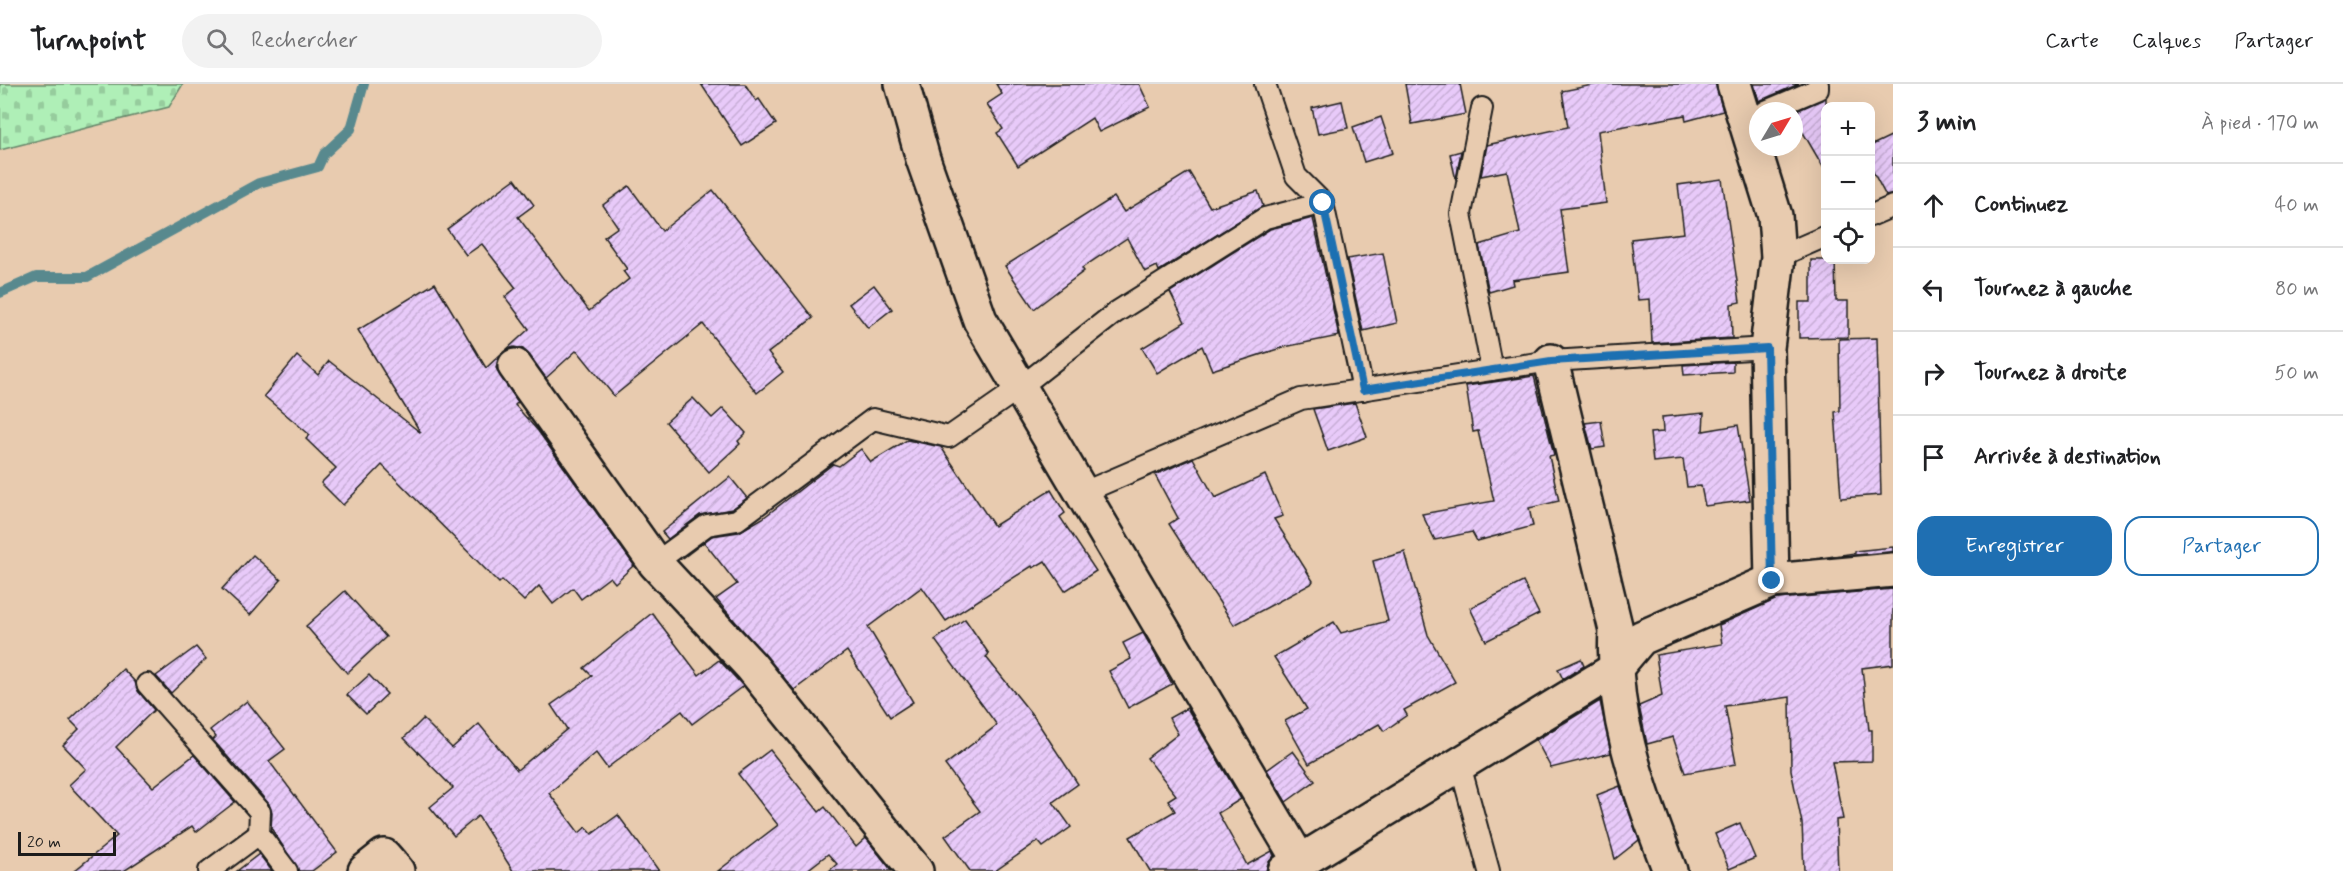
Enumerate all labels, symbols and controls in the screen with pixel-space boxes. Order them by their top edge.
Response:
search box [182,14,602,68]
text: Turnpoint [30,23,146,60]
icon: search [203,25,236,58]
text: Rechercher [251,27,358,55]
text: Carte [2045,27,2099,55]
text: Calques [2132,27,2201,55]
text: Partager [2234,27,2313,55]
north arrow [1749,102,1803,156]
map controls [1821,102,1875,264]
button: + [1821,102,1875,156]
text: 3 min [1917,106,1977,140]
text: À pied · 170 m [2201,110,2319,137]
button: − [1821,156,1875,210]
route start [1309,189,1335,215]
icon: ahead [1917,189,1950,222]
text: Continuez [1974,191,2068,219]
text: 40 m [2275,192,2319,219]
button: locate [1821,210,1875,264]
icon: left [1917,273,1950,306]
text: Tournez à gauche [1974,275,2132,303]
text: 80 m [2275,276,2319,303]
icon: right [1917,357,1950,390]
text: Tournez à droite [1974,359,2127,387]
text: 50 m [2274,360,2319,387]
icon: arrive [1917,441,1950,474]
text: Arrivée à destination [1974,443,2161,471]
button: Enregistrer [1917,516,2112,576]
button: Partager [2124,516,2319,576]
route end [1758,567,1784,593]
scale bar [18,829,116,856]
text: 20 m [27,832,61,853]

